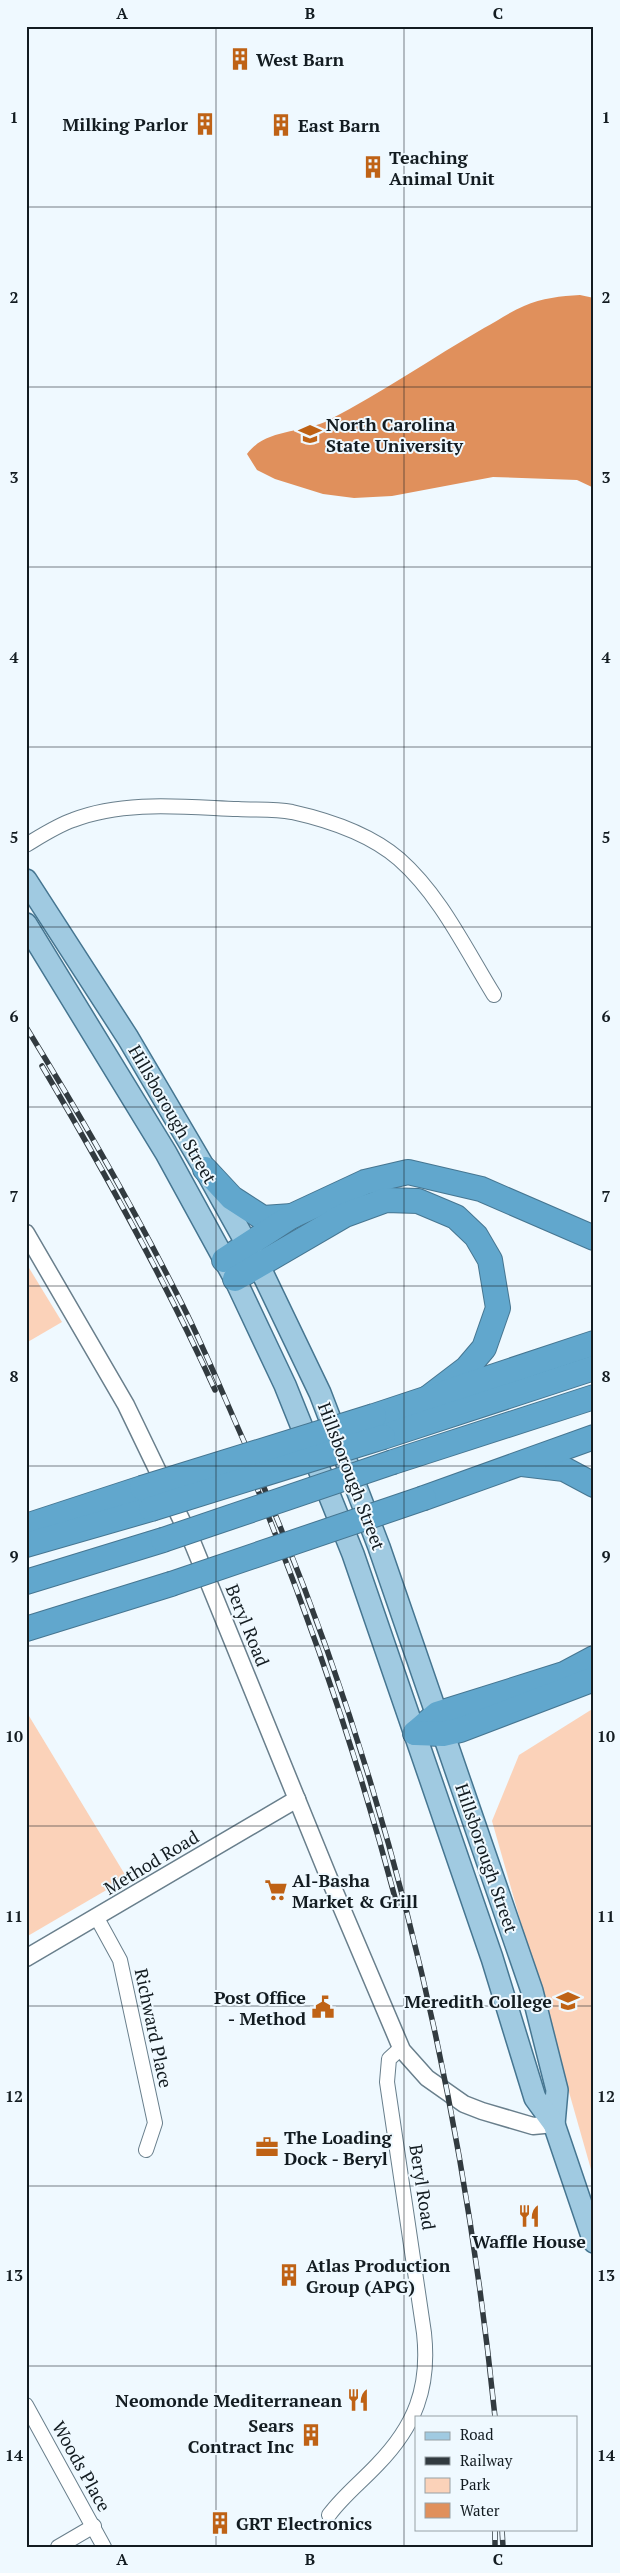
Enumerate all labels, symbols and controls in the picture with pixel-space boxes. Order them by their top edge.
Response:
text: A [116,2,128,24]
text: B [305,2,315,24]
text: C [493,2,503,24]
building icon: West Barn [227,46,253,72]
place label: West Barn [256,47,345,71]
text: 1 [9,106,19,128]
text: 1 [601,106,611,128]
building icon: Milking Parlor [192,111,218,137]
place label: Milking Parlor [63,112,188,136]
building icon: East Barn [268,112,294,138]
place label: East Barn [298,113,381,137]
place label: Teaching Animal Unit [389,145,495,190]
building icon: Teaching Animal Unit [360,154,386,180]
text: 2 [9,286,19,308]
text: 2 [601,286,611,308]
place label: North Carolina State University [326,412,463,457]
school or university icon: North Carolina State University [297,421,323,447]
text: 3 [9,466,19,488]
text: 3 [601,466,611,488]
text: 4 [9,646,19,668]
text: 4 [601,646,611,668]
text: 5 [9,826,19,848]
text: 5 [601,826,611,848]
text: 6 [9,1005,19,1027]
text: 6 [601,1005,611,1027]
street label: Hillsborough Street [123,1040,223,1188]
text: 7 [9,1185,19,1207]
text: 7 [601,1185,611,1207]
text: 8 [9,1365,19,1387]
text: 8 [601,1365,611,1387]
street label: Hillsborough Street [313,1399,391,1554]
text: 9 [9,1545,19,1567]
text: 9 [601,1545,611,1567]
street label: Beryl Road [221,1580,275,1670]
text: 10 [5,1725,23,1747]
text: 10 [597,1725,615,1747]
street label: Hillsborough Street [450,1780,524,1936]
street label: Method Road [99,1824,203,1900]
place label: Al-Basha Market & Grill [292,1868,418,1913]
supermarket icon: Al-Basha Market & Grill [263,1877,289,1903]
text: 11 [5,1905,23,1927]
text: 11 [597,1905,615,1927]
street label: Richward Place [130,1966,178,2090]
place label: Post Office - Method [214,1985,306,2030]
school or university icon: Meredith College [555,1988,581,2014]
place label: Meredith College [404,1989,552,2013]
public building icon: Post Office - Method [310,1994,336,2020]
text: 12 [5,2085,23,2107]
text: 12 [597,2085,615,2107]
place label: The Loading Dock - Beryl [284,2125,393,2170]
office icon: The Loading Dock - Beryl [254,2134,280,2160]
street label: Beryl Road [404,2142,442,2232]
restaurant icon: Waffle House [516,2203,542,2229]
place label: Waffle House [472,2229,586,2253]
place label: Atlas Production Group (APG) [306,2253,451,2298]
building icon: Atlas Production Group (APG) [276,2262,302,2288]
text: 13 [5,2264,23,2286]
text: 13 [597,2264,615,2286]
restaurant icon: Neomonde Mediterranean [345,2387,371,2413]
place label: Neomonde Mediterranean [115,2388,342,2412]
place label: Sears Contract Inc [188,2413,294,2458]
street label: Woods Place [47,2416,117,2516]
legend [415,2416,578,2530]
building icon: Sears Contract Inc [298,2422,324,2448]
text: Road [460,2424,493,2444]
text: 14 [5,2444,23,2466]
text: 14 [597,2444,615,2466]
text: Railway [460,2450,513,2470]
text: Park [460,2474,490,2494]
text: Water [460,2500,500,2520]
building icon: GRT Electronics [207,2510,233,2536]
place label: GRT Electronics [236,2511,372,2535]
text: A [116,2548,128,2570]
text: B [305,2548,315,2570]
text: C [493,2548,503,2570]

